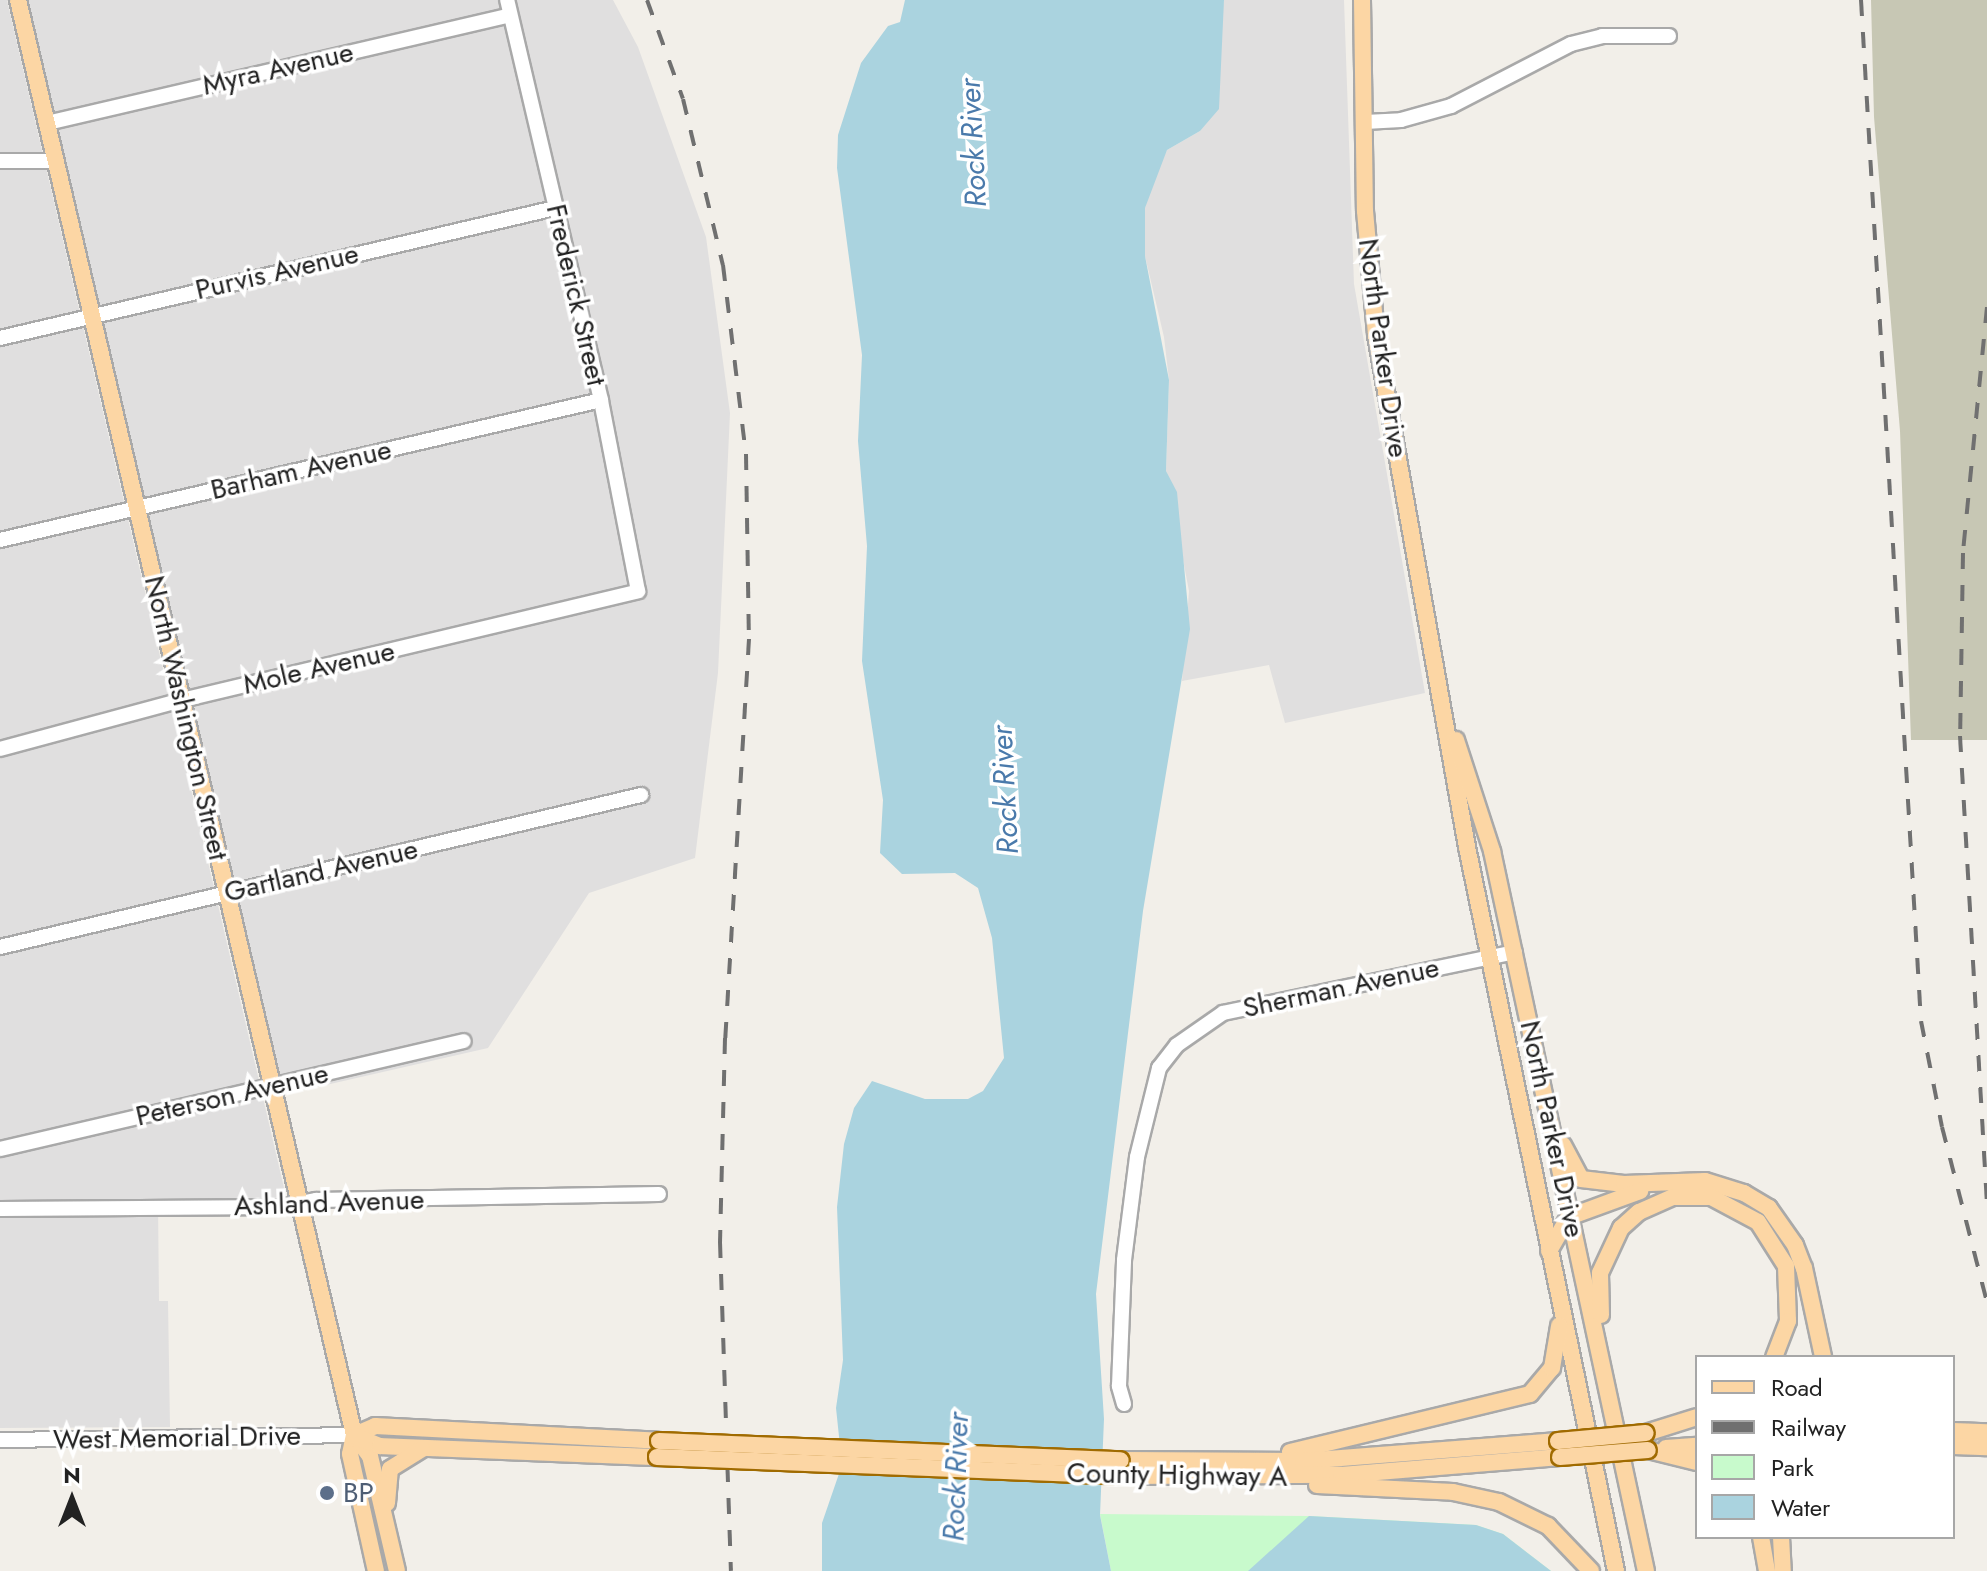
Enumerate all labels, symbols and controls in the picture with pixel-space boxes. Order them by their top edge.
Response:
street label: Myra Avenue [199,35,357,103]
water label: Rock River [952,78,994,208]
street label: Frederick Street [539,201,613,389]
street label: North Parker Drive [1351,236,1415,460]
street label: Purvis Avenue [192,237,362,307]
street label: Barham Avenue [207,433,395,507]
street label: North Washington Street [137,573,235,863]
street label: Mole Avenue [240,634,398,702]
water label: Rock River [984,725,1026,855]
street label: Gartland Avenue [221,832,421,910]
street label: Sherman Avenue [1240,951,1442,1025]
street label: North Parker Drive [1513,1018,1591,1240]
street label: Peterson Avenue [132,1057,332,1133]
street label: Ashland Avenue [233,1183,425,1223]
legend [1695,1355,1955,1539]
text: Road [1771,1370,1823,1405]
text: Railway [1771,1410,1846,1445]
water label: Rock River [936,1412,976,1542]
street label: West Memorial Drive [53,1419,301,1457]
text: Park [1771,1450,1814,1485]
street label: County Highway A [1066,1456,1288,1494]
north arrow [32,1459,112,1539]
text: N [63,1459,81,1491]
place label: BP [343,1476,374,1510]
marker: BP [318,1484,336,1502]
text: Water [1771,1490,1830,1525]

